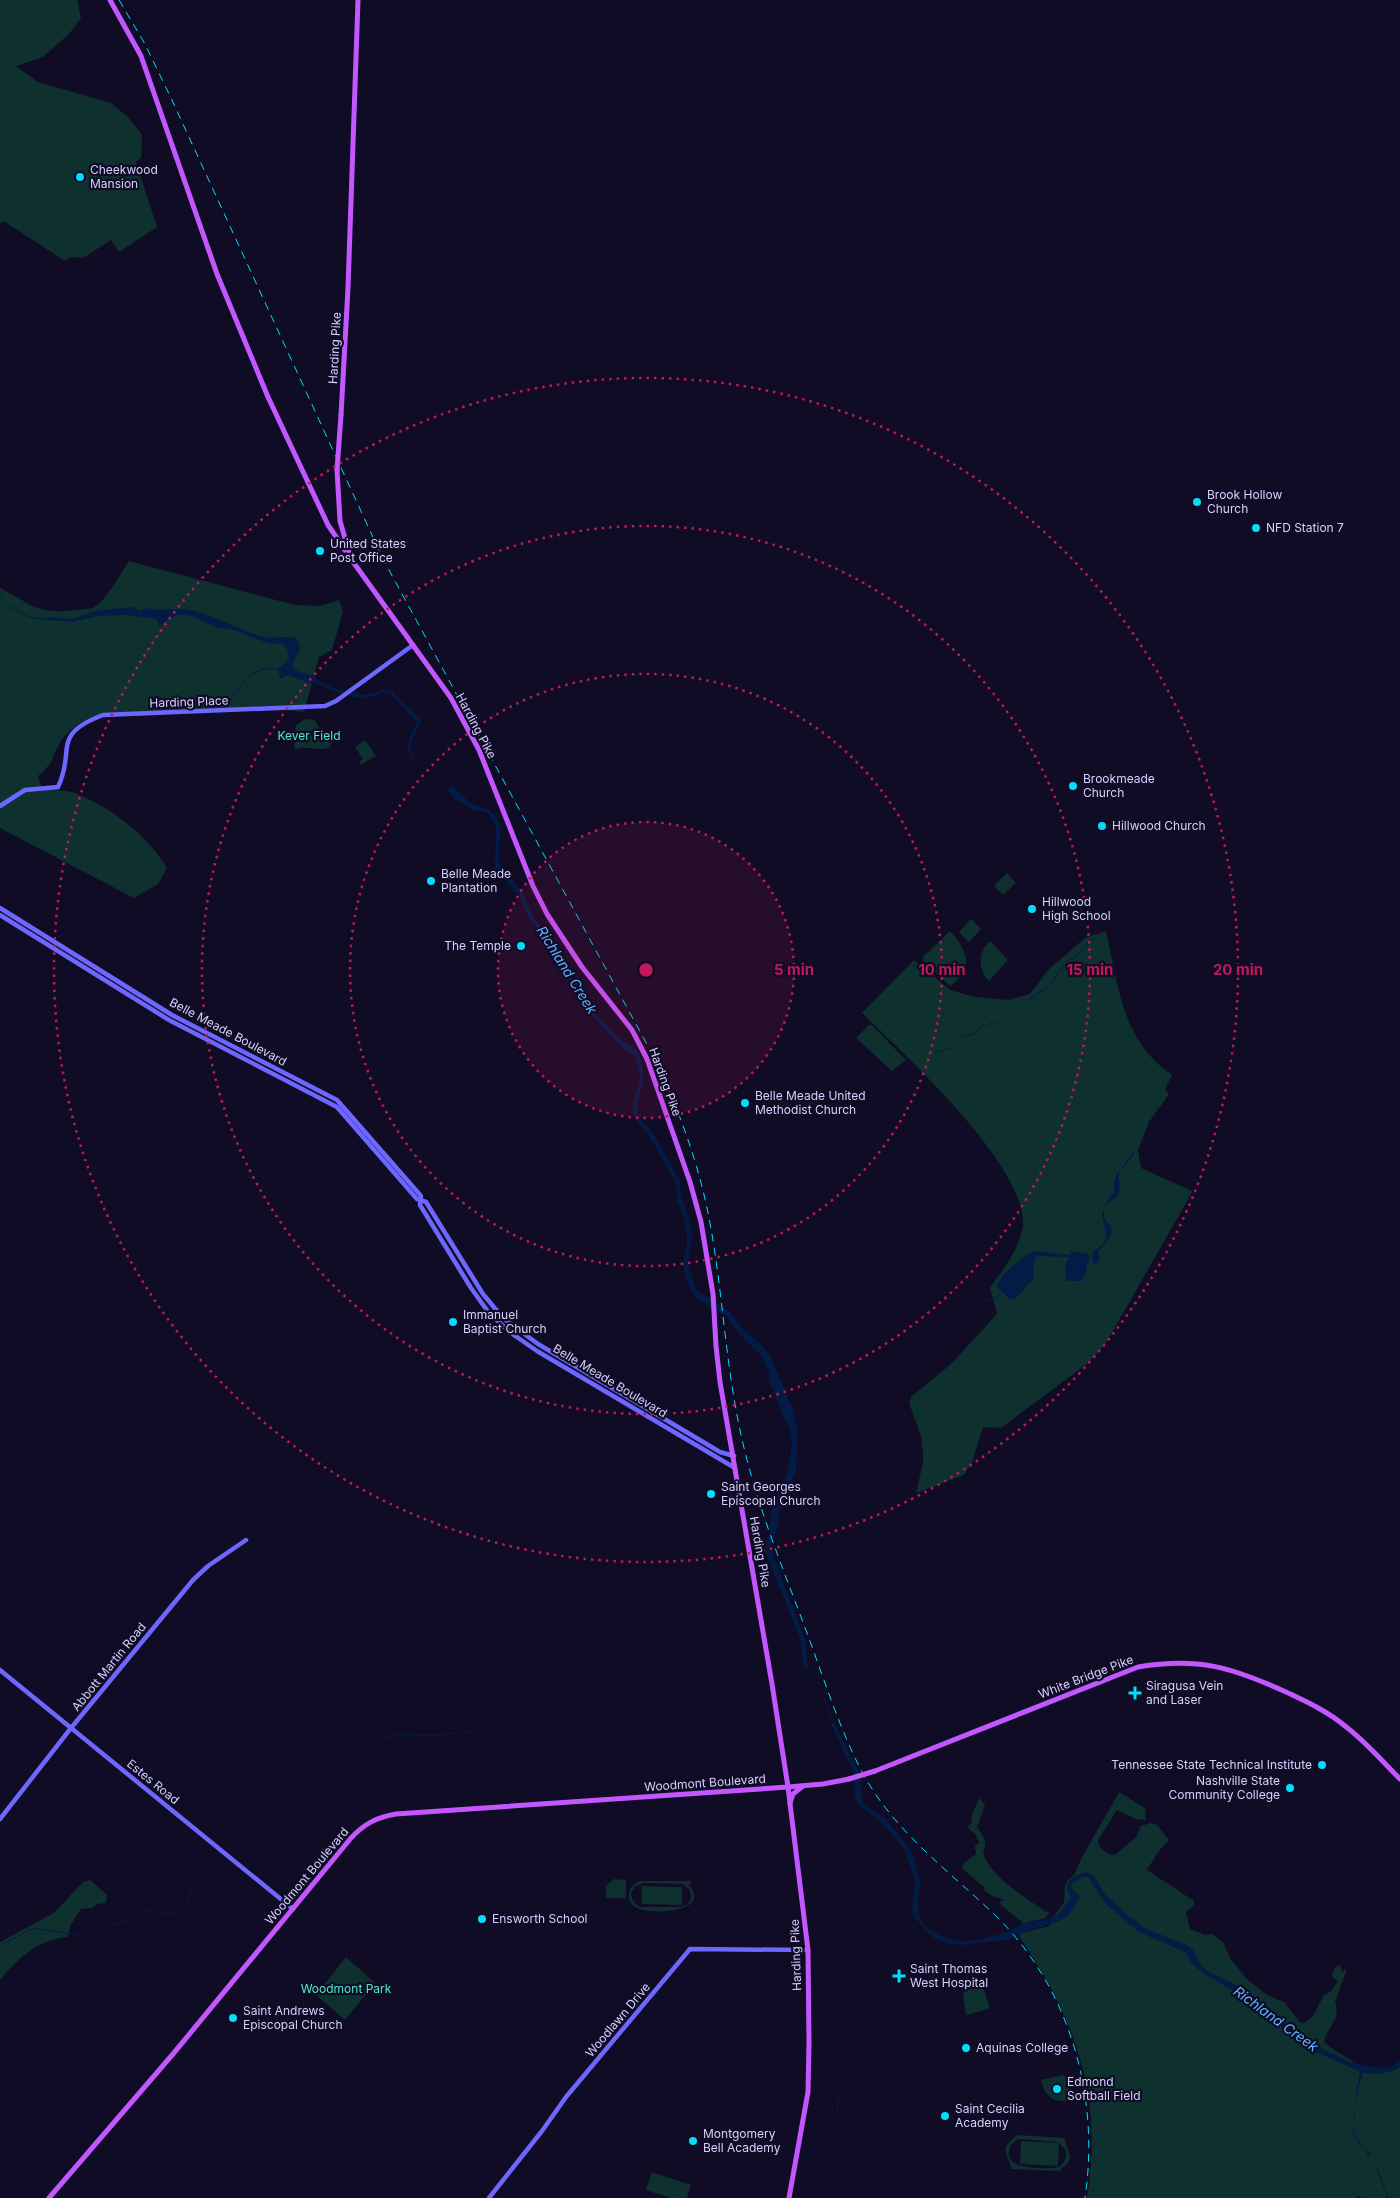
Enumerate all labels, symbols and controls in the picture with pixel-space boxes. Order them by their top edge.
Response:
place label: Cheekwood Mansion [90,162,158,191]
marker: Cheekwood Mansion [74,171,86,183]
street label: Harding Pike [325,312,344,384]
place label: Brook Hollow Church [1207,487,1282,516]
marker: Brook Hollow Church [1191,496,1203,508]
place label: NFD Station 7 [1266,520,1344,535]
marker: NFD Station 7 [1250,522,1262,534]
place label: United States Post Office [330,536,406,565]
marker: United States Post Office [314,545,326,557]
street label: Harding Pike [453,690,500,761]
street label: Harding Place [149,693,229,710]
park label: Kever Field [278,728,341,743]
place label: Brookmeade Church [1083,771,1155,800]
marker: Brookmeade Church [1067,780,1079,792]
place label: Hillwood Church [1112,818,1206,833]
marker: Hillwood Church [1096,820,1108,832]
place label: Belle Meade Plantation [441,866,511,895]
marker: Belle Meade Plantation [425,875,437,887]
place label: Hillwood High School [1042,894,1111,923]
marker: Hillwood High School [1026,903,1038,915]
water label: Richland Creek [534,923,601,1017]
place label: The Temple [444,938,511,953]
marker: The Temple [515,940,527,952]
text: 5 min [774,960,814,979]
text: 10 min [918,960,966,979]
text: 15 min [1067,960,1113,979]
text: 20 min [1213,960,1263,979]
centre of rings [637,961,655,979]
street label: Belle Meade Boulevard [167,994,289,1069]
street label: Harding Pike [646,1045,685,1118]
place label: Belle Meade United Methodist Church [755,1088,866,1117]
marker: Belle Meade United Methodist Church [739,1097,751,1109]
place label: Immanuel Baptist Church [463,1307,547,1336]
marker: Immanuel Baptist Church [447,1316,459,1328]
street label: Belle Meade Boulevard [551,1341,670,1421]
place label: Saint Georges Episcopal Church [721,1479,821,1508]
marker: Saint Georges Episcopal Church [705,1488,717,1500]
street label: Harding Pike [747,1515,774,1589]
street label: Abbott Martin Road [68,1619,149,1714]
street label: White Bridge Pike [1036,1652,1135,1702]
place label: Siragusa Vein and Laser [1146,1678,1223,1707]
marker: Siragusa Vein and Laser [1128,1686,1142,1700]
street label: Estes Road [124,1756,183,1807]
place label: Tennessee State Technical Institute [1111,1757,1312,1772]
marker: Tennessee State Technical Institute [1316,1759,1328,1771]
street label: Woodmont Boulevard [644,1771,766,1794]
place label: Nashville State Community College [1169,1773,1280,1802]
marker: Nashville State Community College [1284,1782,1296,1794]
street label: Woodmont Boulevard [262,1824,352,1927]
place label: Ensworth School [492,1911,587,1926]
marker: Ensworth School [476,1913,488,1925]
street label: Harding Pike [787,1919,804,1991]
place label: Saint Thomas West Hospital [910,1961,988,1990]
marker: Saint Thomas West Hospital [892,1969,906,1983]
street label: Woodlawn Drive [582,1979,653,2060]
park label: Woodmont Park [301,1981,392,1996]
water label: Richland Creek [1231,1982,1322,2055]
place label: Saint Andrews Episcopal Church [243,2003,343,2032]
marker: Saint Andrews Episcopal Church [227,2012,239,2024]
place label: Aquinas College [976,2040,1068,2055]
marker: Aquinas College [960,2042,972,2054]
place label: Edmond Softball Field [1067,2074,1140,2103]
marker: Edmond Softball Field [1051,2083,1063,2095]
place label: Saint Cecilia Academy [955,2101,1025,2130]
marker: Saint Cecilia Academy [939,2110,951,2122]
place label: Montgomery Bell Academy [703,2126,781,2155]
marker: Montgomery Bell Academy [687,2135,699,2147]

